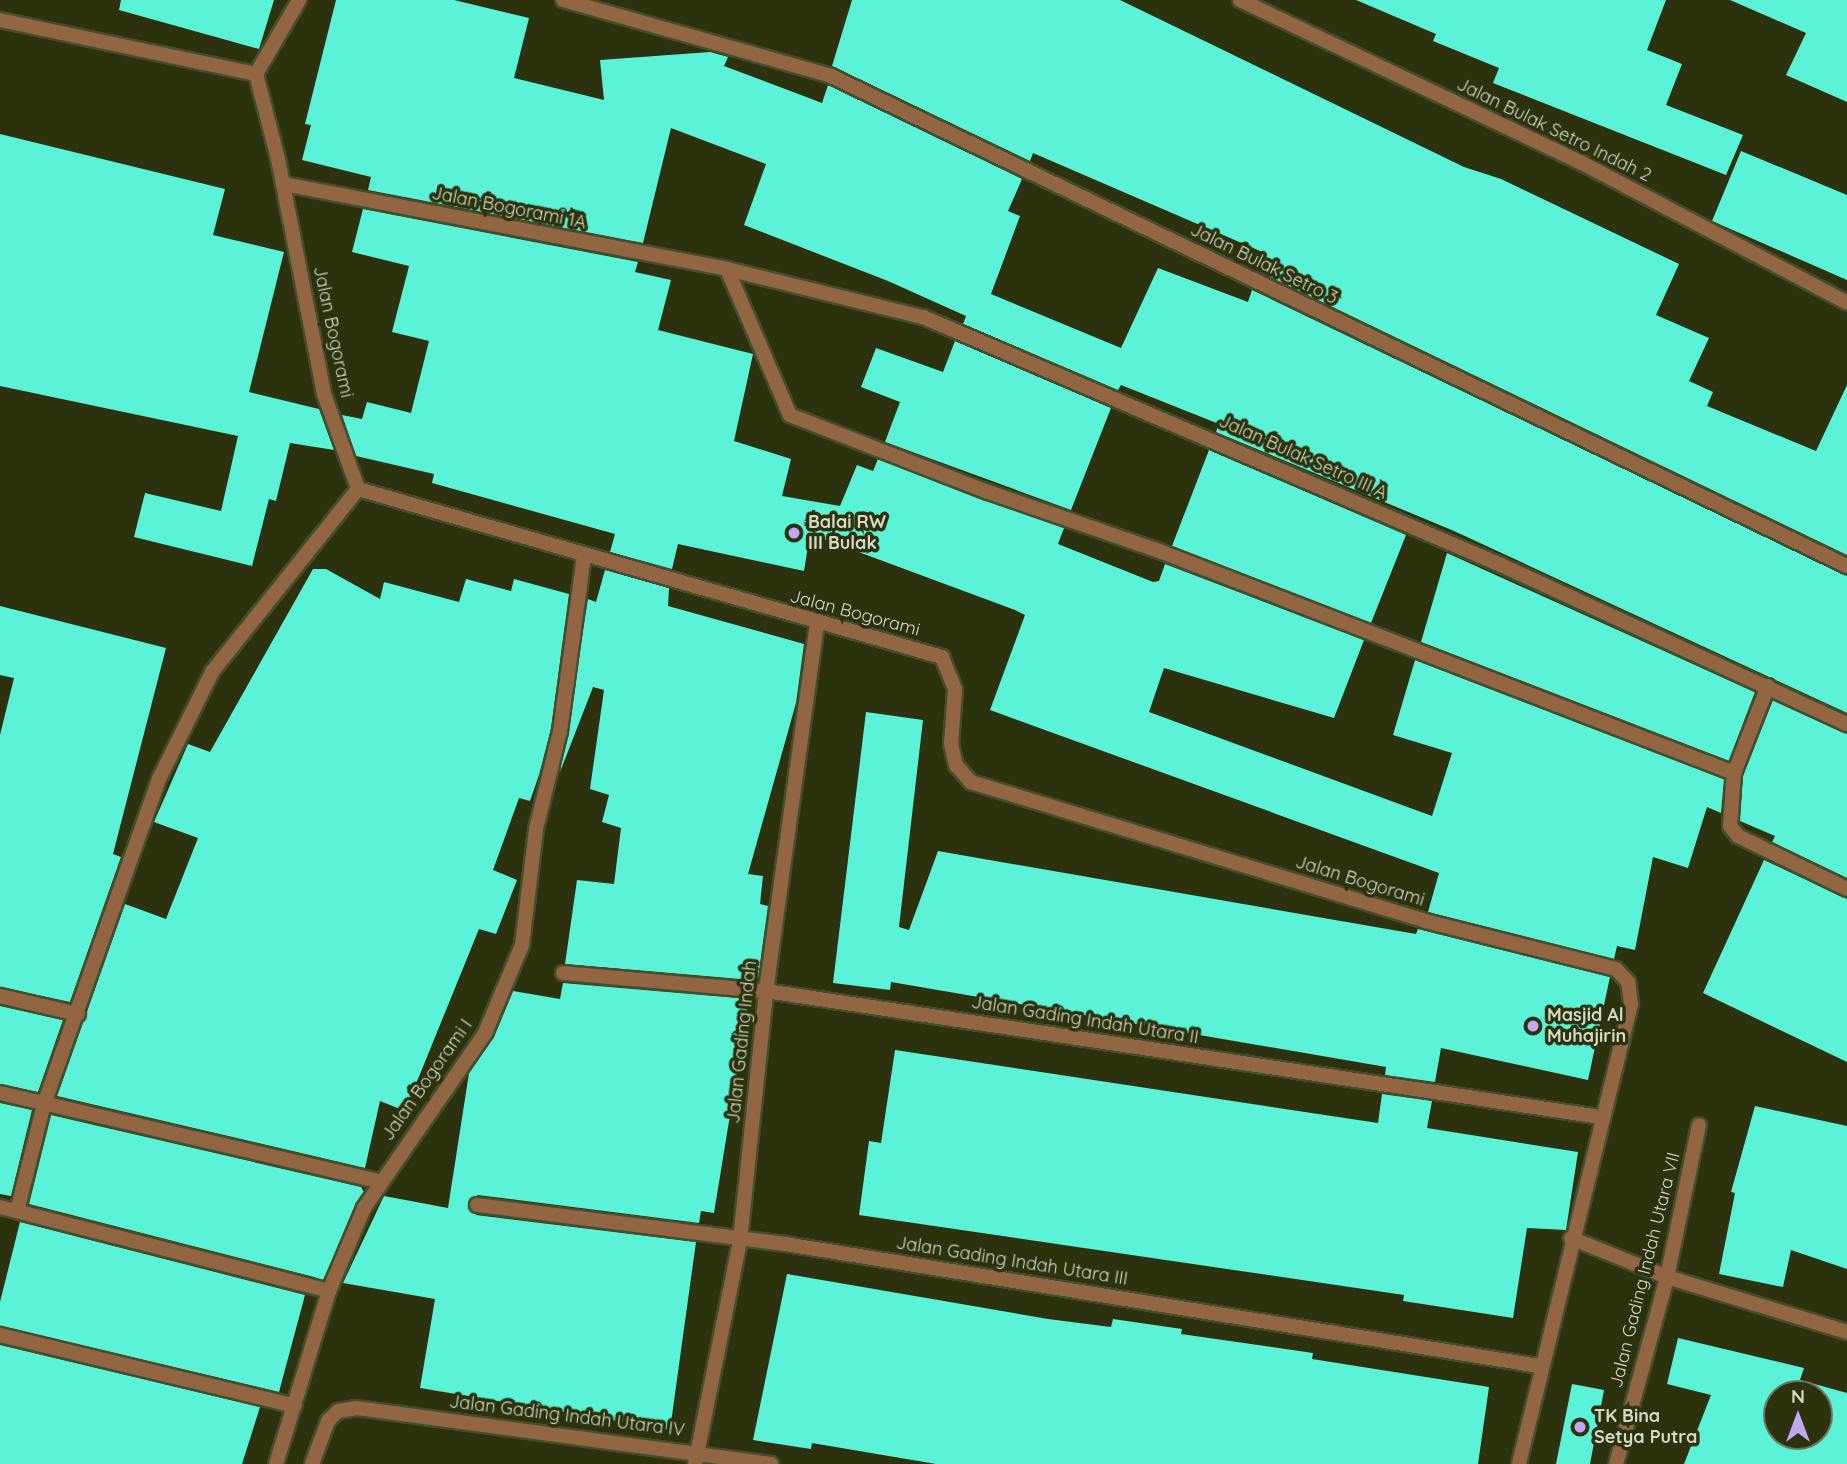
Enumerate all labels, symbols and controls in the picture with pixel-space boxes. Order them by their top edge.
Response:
street label: Jalan Bulak Setro Indah 2 [1453,73,1655,187]
street label: Jalan Bogorami 1A [430,182,588,234]
street label: Jalan Bulak Setro 3 [1187,219,1341,309]
street label: Jalan Bogorami [309,264,357,400]
street label: Jalan Bulak Setro III A [1216,410,1390,504]
place label: Balai RW III Bulak [808,512,886,554]
marker: Balai RW III Bulak [786,525,802,541]
street label: Jalan Bogorami [788,585,922,641]
street label: Jalan Bogorami [1293,851,1427,911]
street label: Jalan Gading Indah [723,960,761,1124]
street label: Jalan Gading Indah Utara II [970,991,1200,1049]
place label: Masjid Al Muhajirin [1547,1005,1626,1048]
street label: Jalan Bogorami I [377,1015,477,1145]
marker: Masjid Al Muhajirin [1525,1018,1541,1034]
street label: Jalan Gading Indah Utara VII [1605,1150,1685,1390]
street label: Jalan Gading Indah Utara III [895,1232,1129,1290]
north arrow [1763,1380,1833,1450]
text: N [1791,1384,1805,1408]
street label: Jalan Gading Indah Utara IV [448,1391,686,1441]
place label: TK Bina Setya Putra [1594,1406,1697,1448]
marker: TK Bina Setya Putra [1572,1419,1588,1435]

